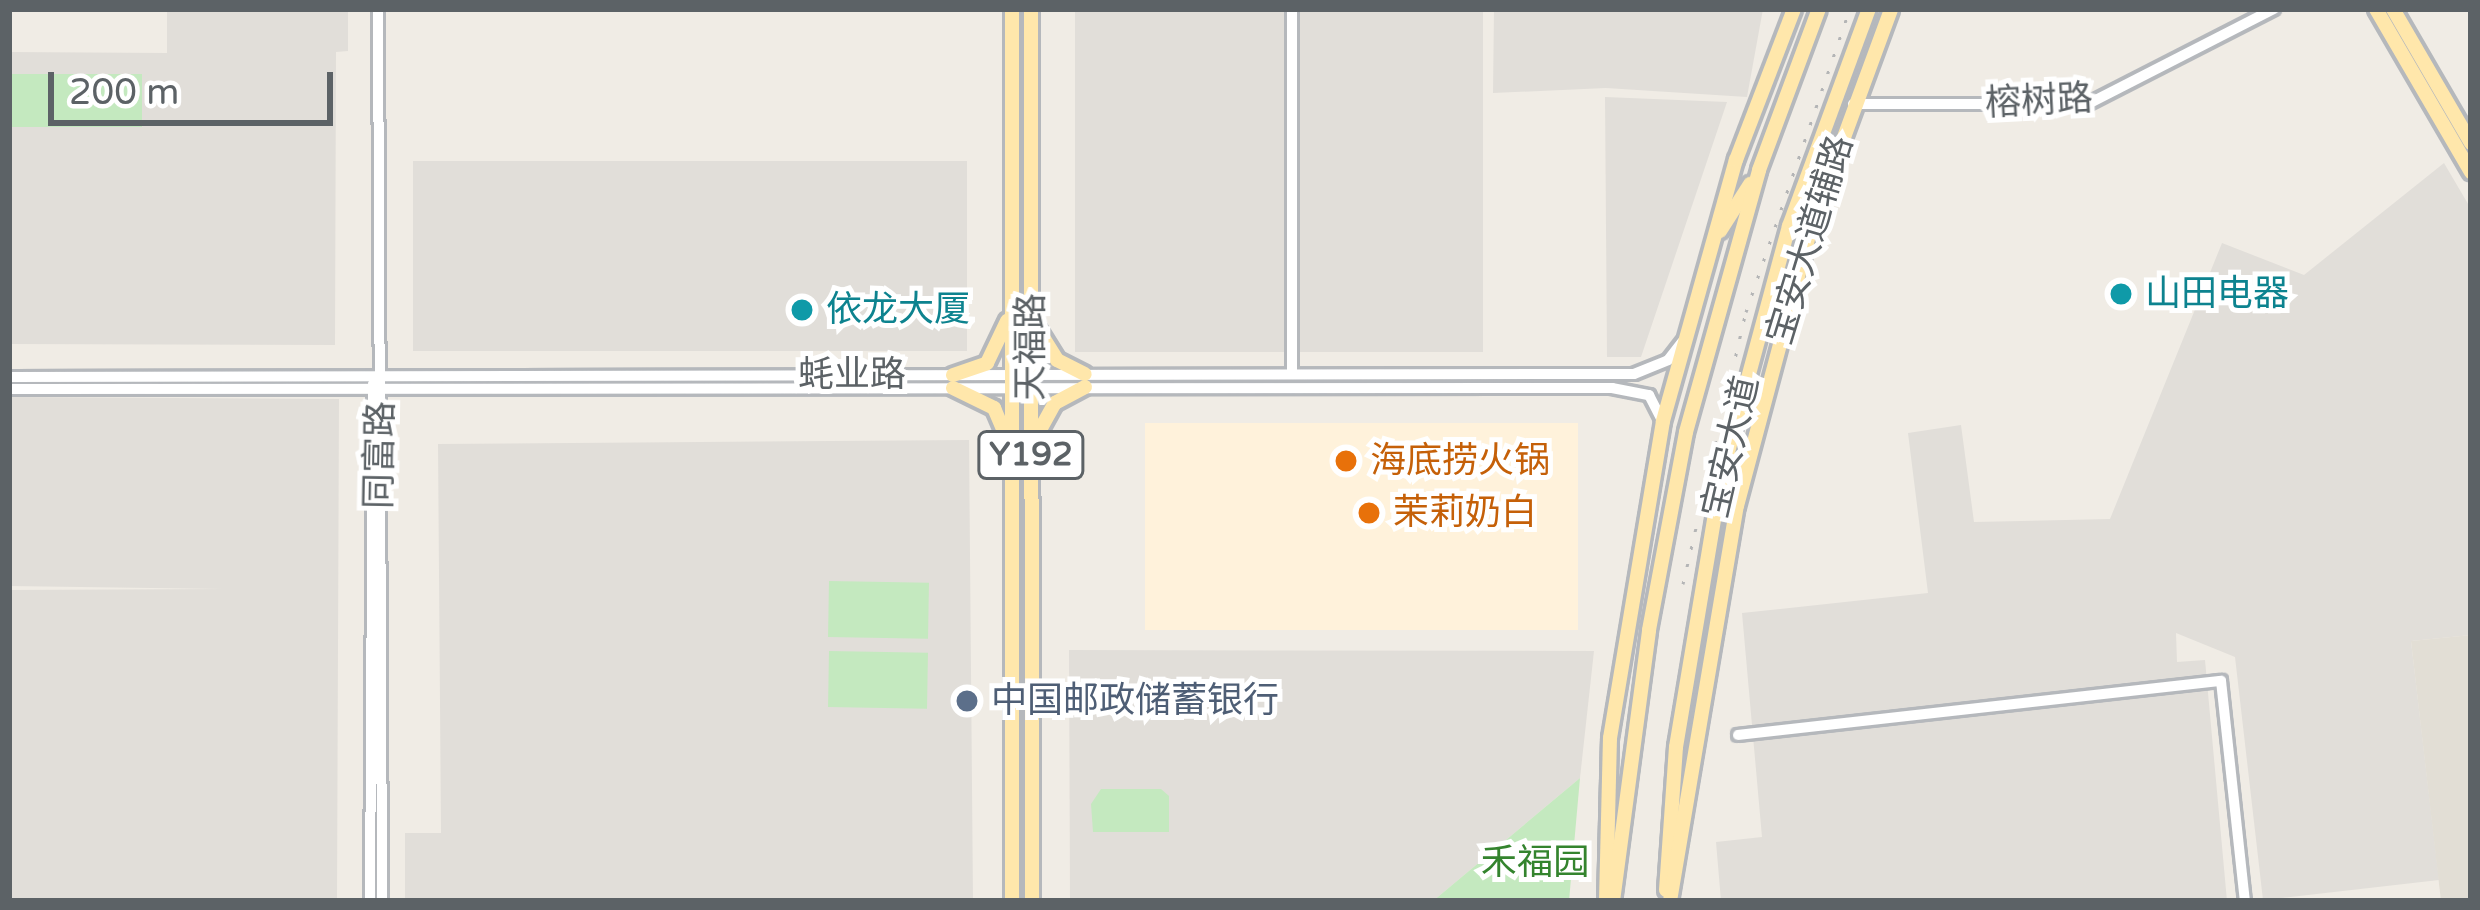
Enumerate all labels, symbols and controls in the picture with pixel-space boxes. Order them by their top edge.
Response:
scale bar [54,48,339,122]
text: 200 m [69,71,179,114]
street label: 榕树路 [1984,77,2094,125]
street label: 宝安大道辅路 [1758,130,1862,350]
place label: 山田电器 [2145,272,2289,316]
marker: 山田电器 [2108,281,2134,307]
place label: 依龙大厦 [826,288,970,332]
street label: 天福路 [1009,293,1053,401]
marker: 依龙大厦 [789,297,815,323]
street label: 蚝业路 [798,353,906,397]
street label: 宝安大道 [1694,372,1768,522]
street label: 同富路 [357,401,403,509]
road number: Y192 [977,428,1085,482]
place label: 海底捞火锅 [1370,439,1550,483]
marker: 海底捞火锅 [1333,448,1359,474]
place label: 茉莉奶白 [1393,491,1537,535]
marker: 茉莉奶白 [1356,500,1382,526]
place label: 中国邮政储蓄银行 [991,679,1279,723]
marker: 中国邮政储蓄银行 [954,688,980,714]
park label: 禾福园 [1481,841,1589,885]

